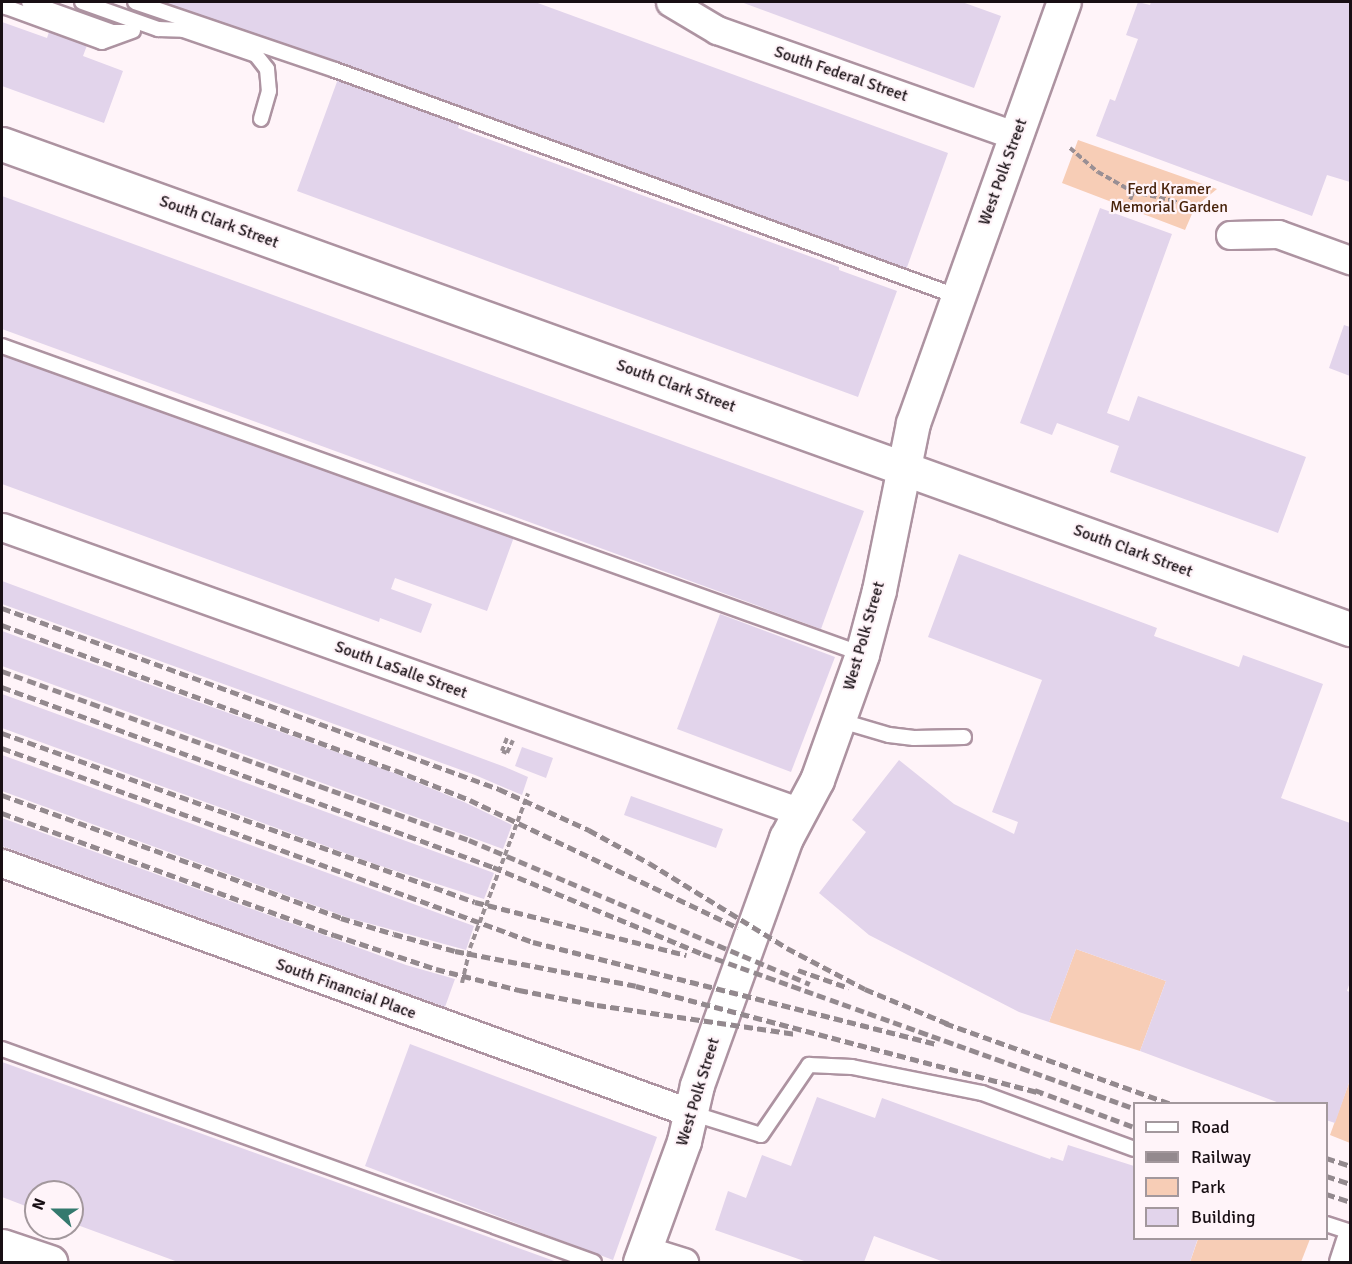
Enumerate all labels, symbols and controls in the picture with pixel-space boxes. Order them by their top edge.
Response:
street label: South Federal Street [772,42,910,106]
street label: West Polk Street [975,116,1031,228]
park label: Ferd Kramer Memorial Garden [1110,179,1228,217]
street label: South Clark Street [157,192,281,252]
street label: South Clark Street [614,356,738,416]
street label: South Clark Street [1071,521,1195,581]
street label: West Polk Street [839,580,889,692]
street label: South LaSalle Street [332,637,470,703]
street label: South Financial Place [273,955,419,1023]
street label: West Polk Street [672,1036,724,1148]
legend [1133,1102,1328,1240]
text: Road [1191,1116,1230,1138]
text: Railway [1191,1146,1251,1168]
text: Park [1191,1176,1226,1198]
north arrow [24,1180,84,1240]
text: N [28,1195,50,1213]
text: Building [1191,1206,1255,1228]

